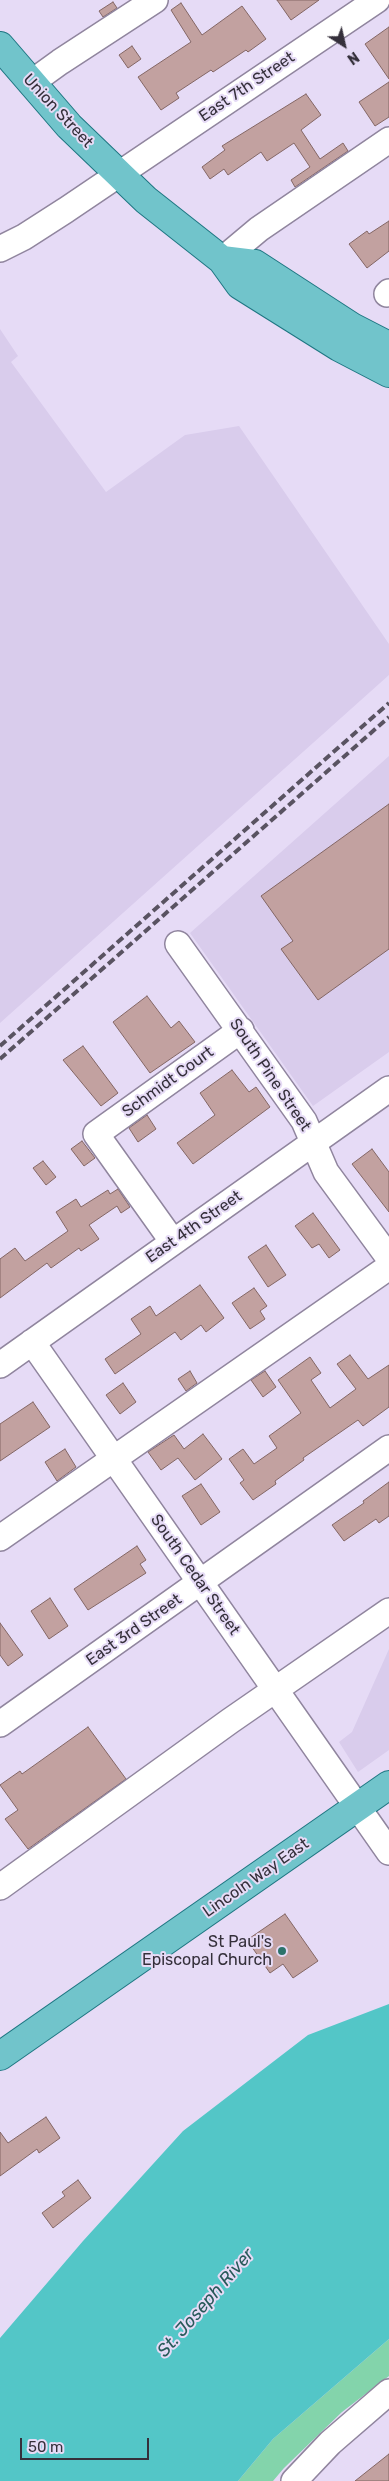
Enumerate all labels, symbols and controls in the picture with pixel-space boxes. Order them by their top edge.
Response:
north arrow [319,20,369,70]
street label: East 7th Street [196,48,298,126]
text: N [344,48,362,68]
street label: Union Street [19,70,97,152]
street label: South Pine Street [225,1015,315,1135]
street label: Schmidt Court [119,1042,217,1122]
street label: East 4th Street [142,1187,246,1267]
street label: South Cedar Street [146,1511,244,1639]
street label: East 3rd Street [83,1590,185,1670]
street label: Lincoln Way East [199,1834,313,1922]
place label: St Paul's Episcopal Church [142,1932,272,1970]
marker: St Paul's Episcopal Church [276,1945,288,1957]
water label: St. Joseph River [153,2244,259,2362]
scale bar [22,2428,151,2460]
text: 50 m [28,2438,63,2456]

